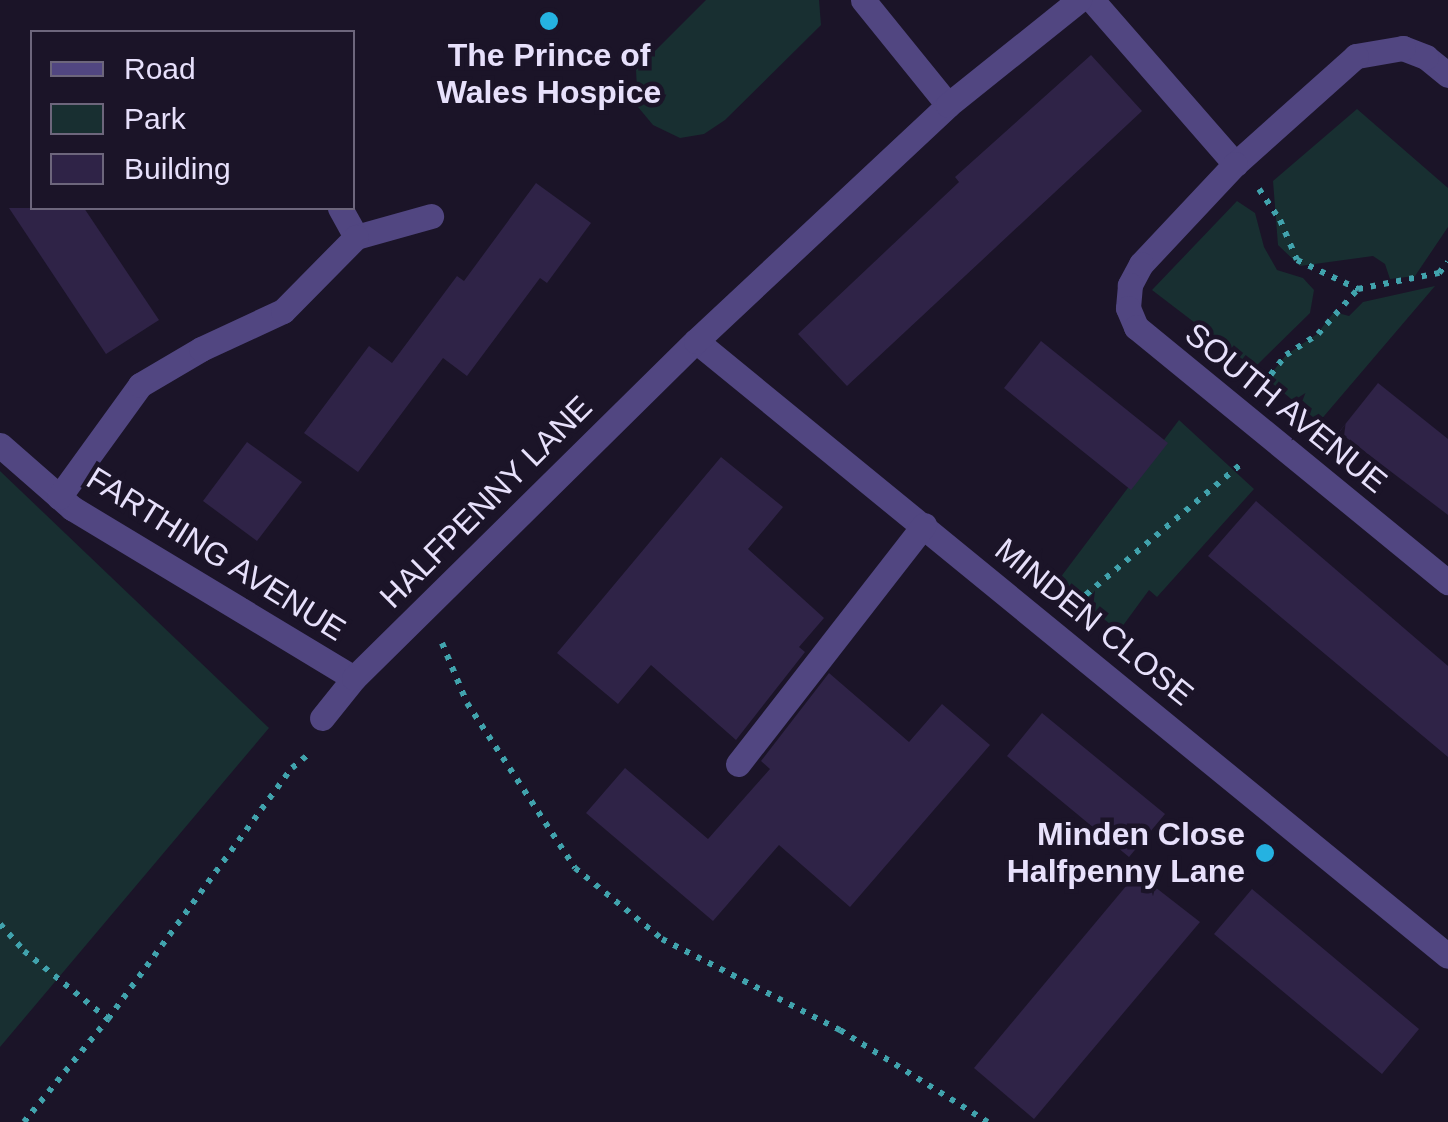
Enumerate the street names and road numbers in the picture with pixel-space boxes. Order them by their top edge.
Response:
street label: SOUTH AVENUE [1177,314,1395,502]
street label: HALFPENNY LANE [372,388,600,616]
street label: FARTHING AVENUE [79,458,353,650]
street label: MINDEN CLOSE [987,530,1201,714]

